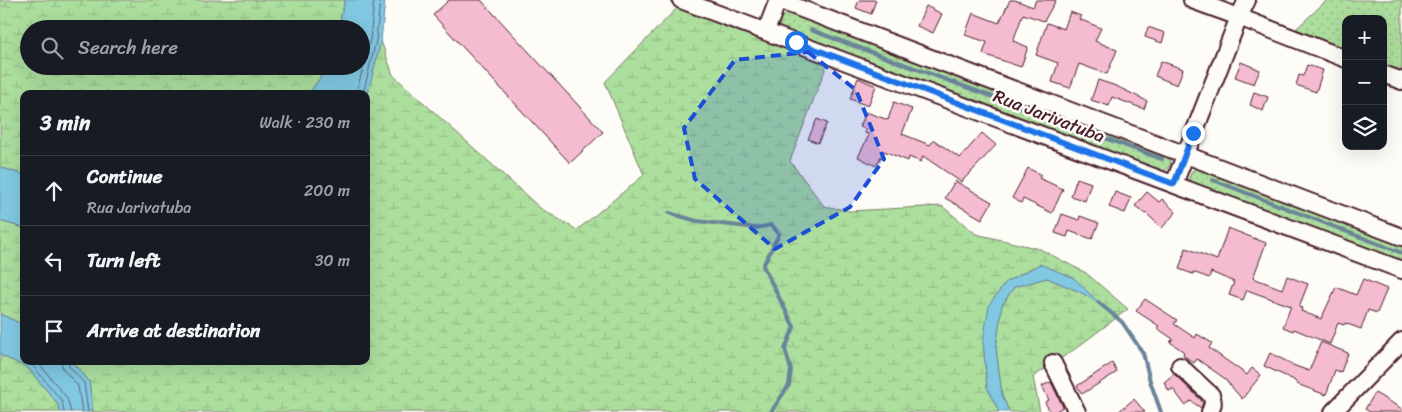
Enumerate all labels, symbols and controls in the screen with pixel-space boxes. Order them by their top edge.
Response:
map controls [1342,15,1387,150]
button: + [1342,15,1387,60]
search box [20,20,370,75]
text: Search here [78,31,178,64]
route start [785,31,808,54]
icon: search [38,34,66,62]
button: − [1342,60,1387,105]
street label: Rua Jarivatuba [988,80,1110,152]
text: 3 min [40,104,90,142]
button: layers [1342,105,1387,150]
text: Walk · 230 m [259,108,350,137]
route end [1182,122,1205,145]
text: Continue [87,160,163,193]
text: 200 m [304,176,350,205]
icon: ahead [40,177,68,205]
text: Rua Jarivatuba [87,193,191,222]
text: Turn left [87,244,160,277]
text: 30 m [315,246,350,275]
icon: left [40,247,68,275]
text: Arrive at destination [87,314,260,347]
icon: arrive [40,317,68,345]

